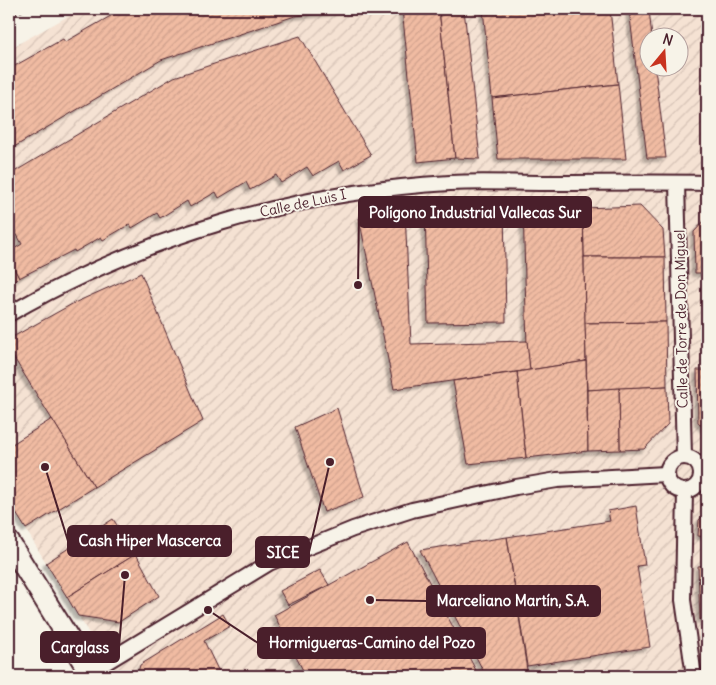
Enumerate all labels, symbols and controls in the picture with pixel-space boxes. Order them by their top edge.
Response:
north arrow [638,28,688,78]
text: N [661,30,675,50]
street label: Calle de Luis I [258,185,348,221]
callout: Polígono Industrial Vallecas Sur [359,197,591,227]
text: Polígono Industrial Vallecas Sur [369,203,582,223]
street label: Calle de Torre de Don Miguel [670,229,692,409]
callout: Cash Hiper Mascerca [68,526,231,556]
text: Cash Hiper Mascerca [79,531,222,551]
callout: SICE [256,537,309,567]
text: SICE [266,543,300,562]
callout: Marceliano Martín, S.A. [427,586,600,616]
text: Marceliano Martín, S.A. [437,591,589,610]
callout: Hormigueras-Camino del Pozo [258,628,485,658]
callout: Carglass [41,632,119,662]
text: Hormigueras-Camino del Pozo [269,633,476,653]
text: Carglass [51,638,109,658]

